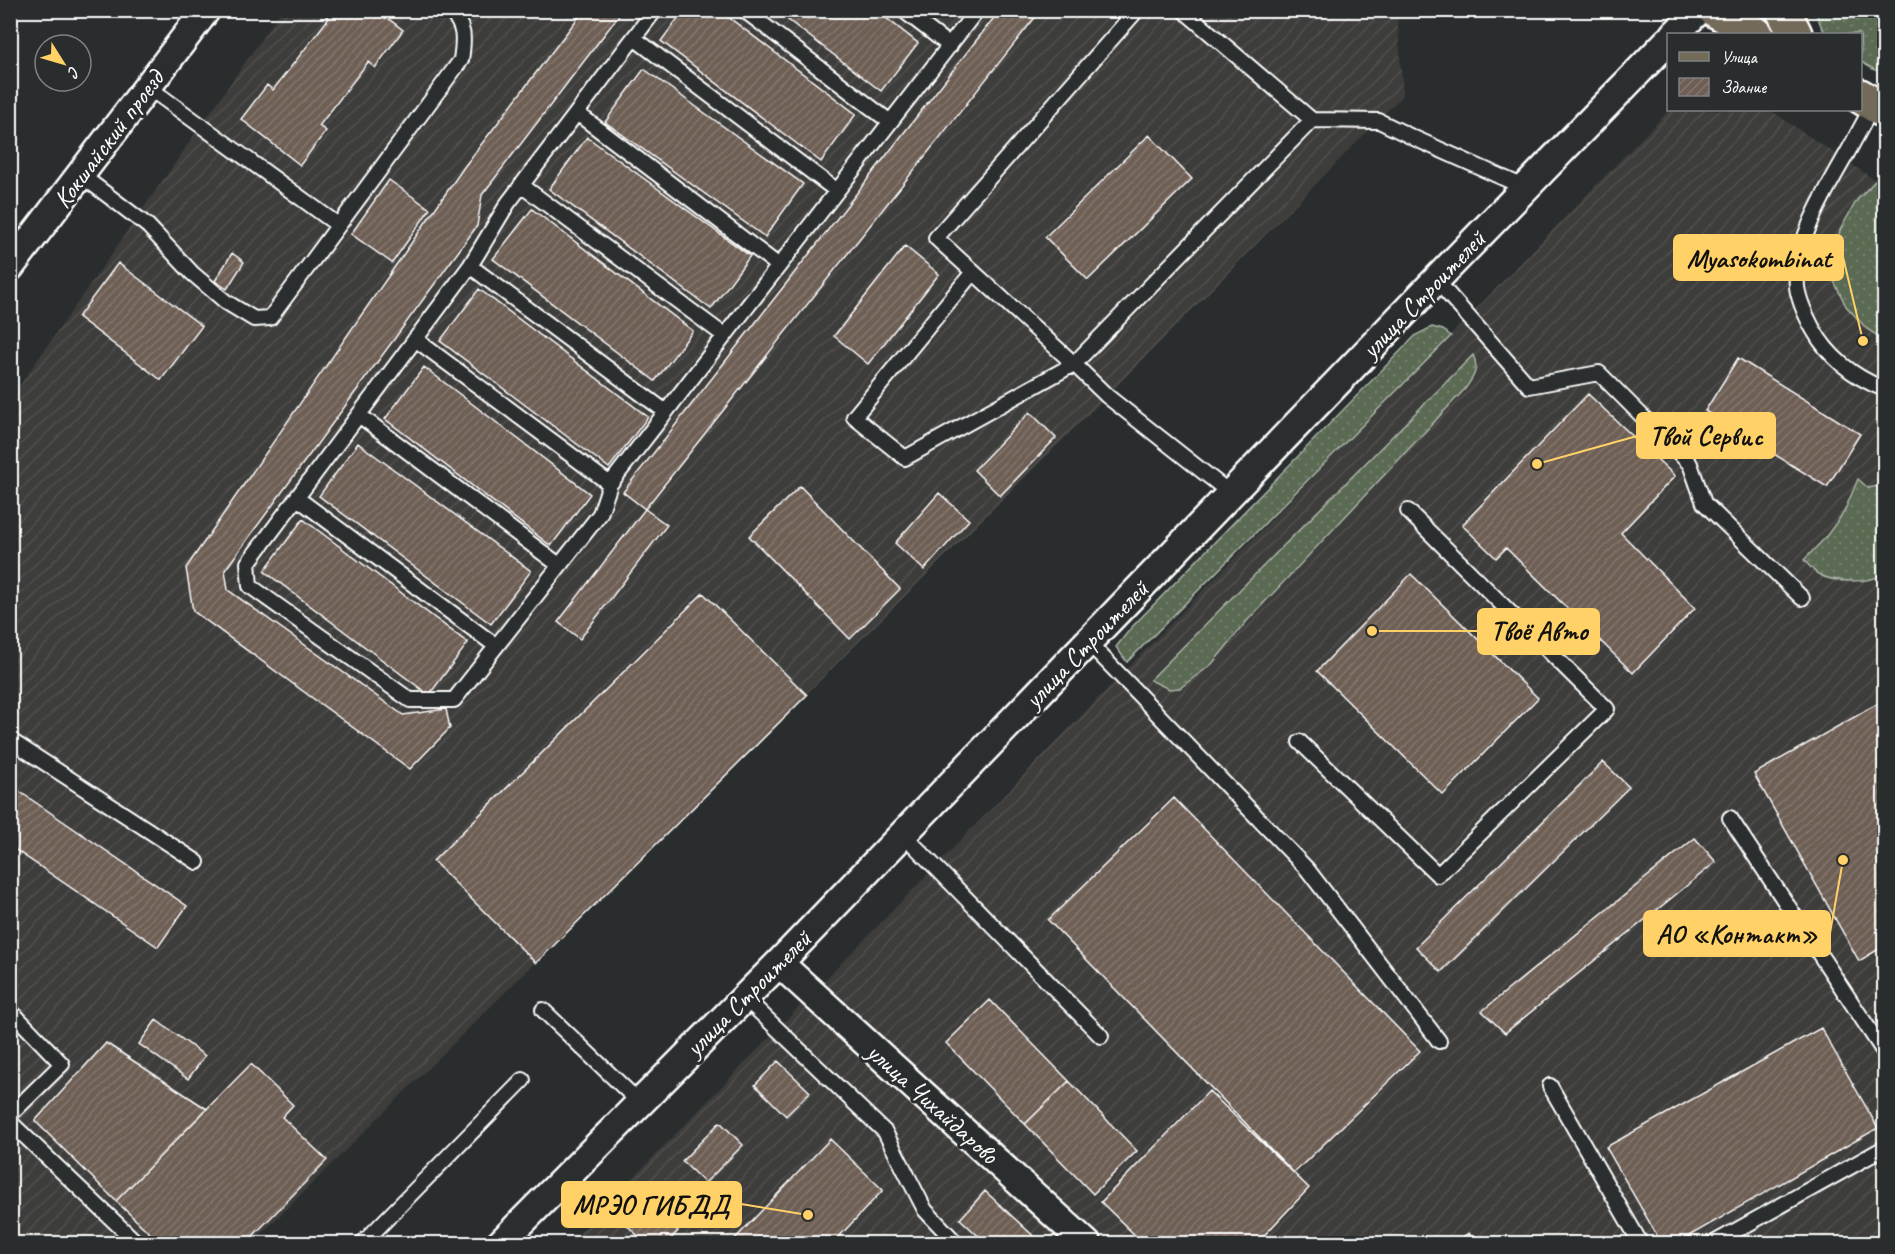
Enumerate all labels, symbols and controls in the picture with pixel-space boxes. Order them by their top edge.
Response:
north arrow [33,33,93,93]
legend [1667,33,1862,111]
text: Улица [1721,46,1758,68]
street label: Кокшайский проезд [46,61,173,215]
text: С [63,62,85,82]
text: Здание [1721,76,1767,98]
street label: улица Строителей [1353,222,1494,367]
callout: Myasokombinat [1674,235,1843,280]
text: Myasokombinat [1687,241,1834,275]
callout: Твой Сервис [1637,413,1775,458]
text: Твой Сервис [1649,419,1764,453]
street label: улица Строителей [1016,572,1157,717]
callout: Твоё Авто [1478,609,1599,654]
text: Твоё Авто [1491,614,1590,648]
callout: АО «Контакт» [1644,911,1830,956]
text: АО «Контакт» [1656,917,1818,951]
street label: улица Строителей [677,922,820,1065]
street label: улица Чихайдарово [858,1034,1007,1172]
callout: МРЭО ГИБДД [562,1182,741,1227]
text: МРЭО ГИБДД [573,1188,732,1222]

